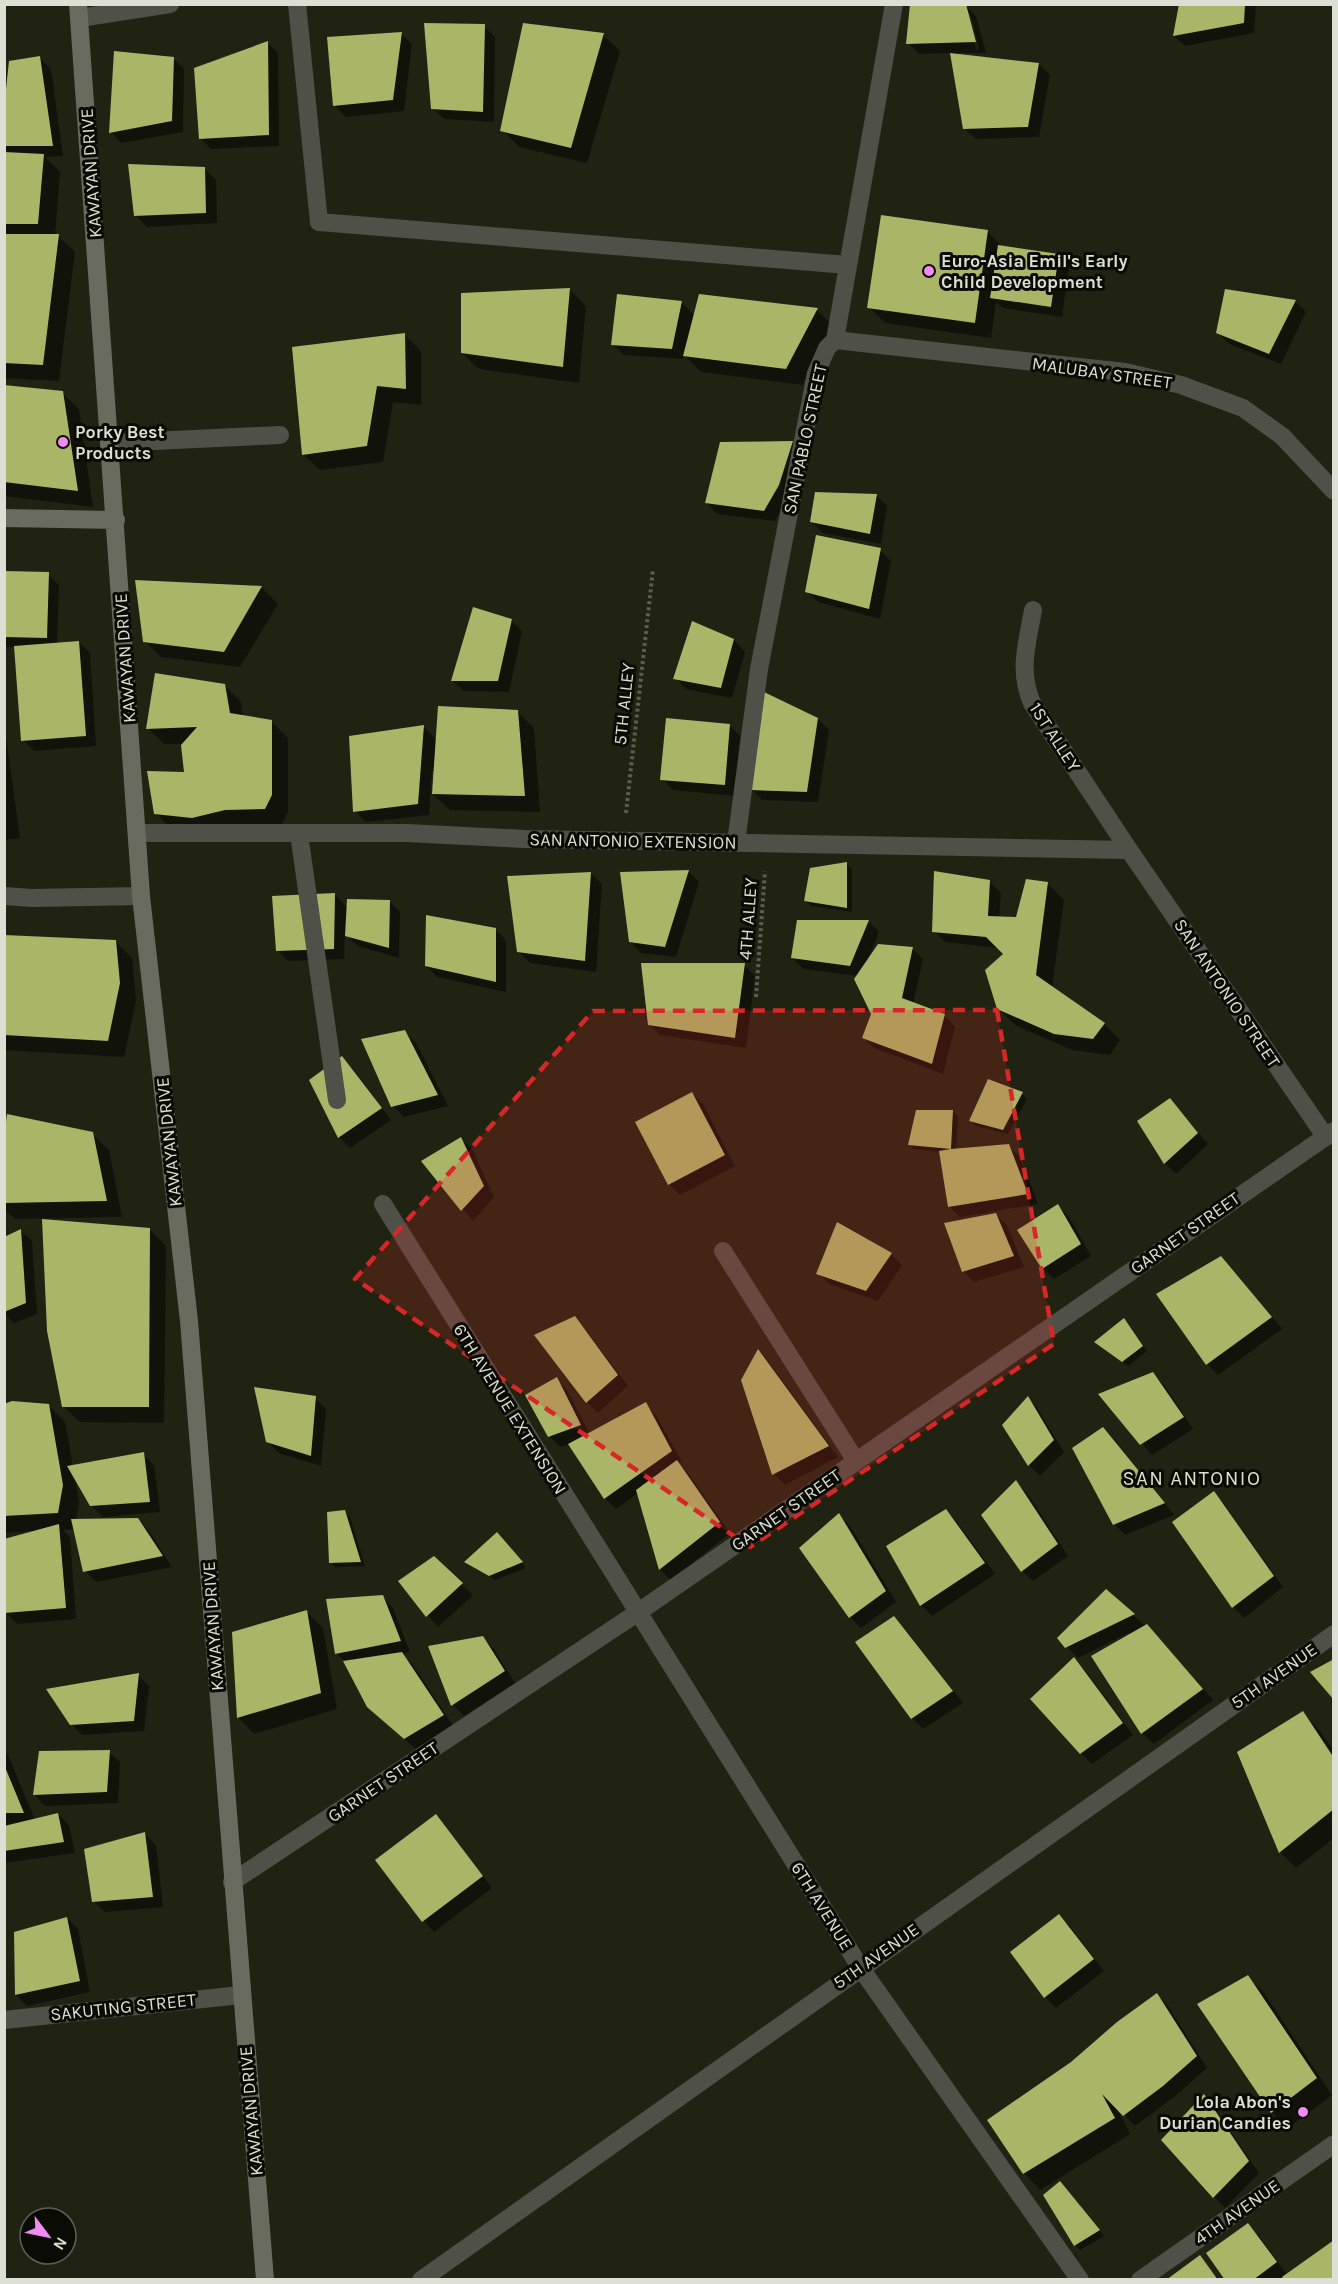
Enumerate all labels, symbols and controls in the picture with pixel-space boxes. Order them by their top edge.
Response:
street label: KAWAYAN DRIVE [75,107,107,239]
place label: Euro-Asia Emil's Early Child Development [941,250,1128,293]
marker: Euro-Asia Emil's Early Child Development [922,264,936,278]
street label: MALUBAY STREET [1031,352,1173,394]
street label: SAN PABLO STREET [778,362,832,516]
place label: Porky Best Products [75,421,165,464]
marker: Porky Best Products [56,435,70,449]
street label: KAWAYAN DRIVE [109,592,141,724]
street label: 5TH ALLEY [609,662,639,746]
street label: 1ST ALLEY [1025,699,1085,775]
street label: SAN ANTONIO EXTENSION [529,828,737,854]
street label: 4TH ALLEY [734,877,762,961]
street label: SAN ANTONIO STREET [1169,915,1285,1071]
street label: KAWAYAN DRIVE [151,1076,187,1208]
street label: GARNET STREET [1126,1187,1244,1279]
street label: 6TH AVENUE EXTENSION [448,1320,572,1498]
street label: GARNET STREET [727,1464,845,1556]
district label: SAN ANTONIO [1123,1467,1261,1490]
street label: KAWAYAN DRIVE [197,1560,229,1692]
street label: 5TH AVENUE [1227,1638,1321,1714]
street label: GARNET STREET [323,1737,443,1827]
street label: 6TH AVENUE [786,1858,858,1954]
street label: 5TH AVENUE [829,1918,923,1994]
street label: SAKUTING STREET [49,1988,197,2026]
street label: KAWAYAN DRIVE [234,2045,268,2177]
place label: Lola Abon's Durian Candies [1159,2091,1291,2134]
marker: Lola Abon's Durian Candies [1296,2105,1310,2119]
street label: 4TH AVENUE [1190,2174,1284,2250]
north arrow [18,2206,78,2266]
text: N [49,2234,71,2254]

